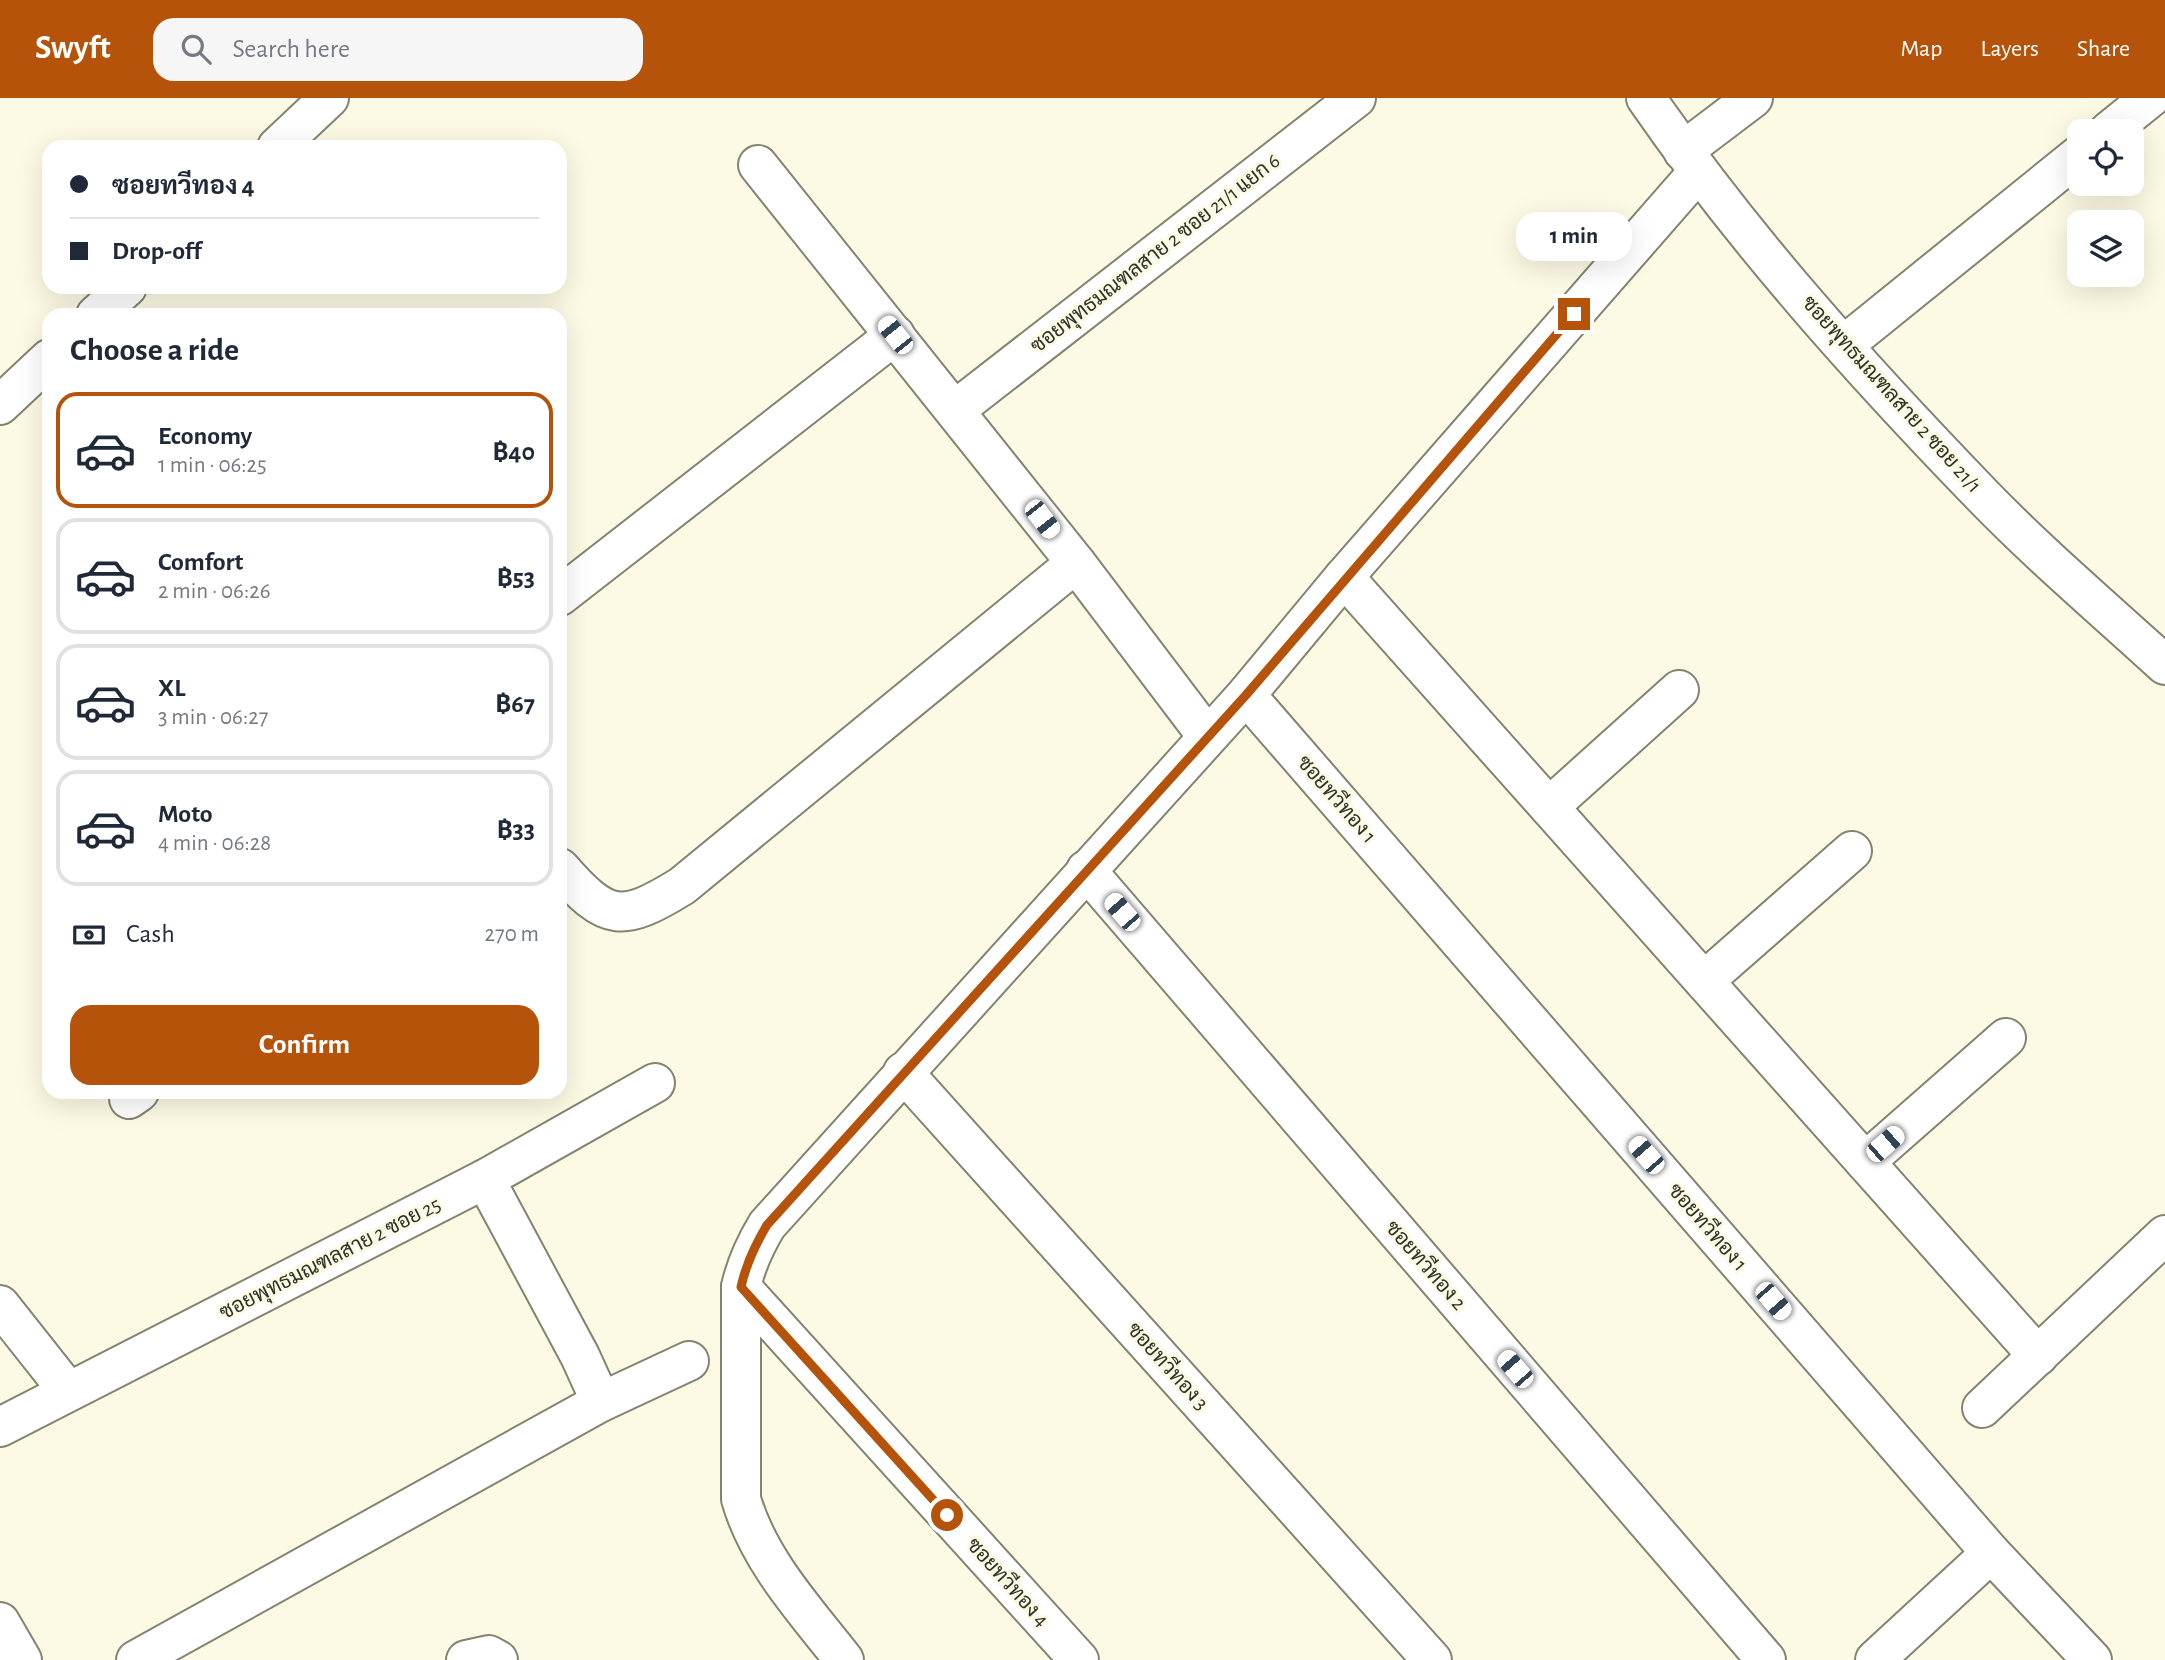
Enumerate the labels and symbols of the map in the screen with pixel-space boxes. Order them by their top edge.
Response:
street label: ซอยพุทธมณฑลสาย 2 ซอย 21/1 แยก 6 [1027,150,1286,359]
callout: 1 min [1516,212,1632,262]
street label: ซอยพุทธมณฑลสาย 2 ซอย 21/1 [1796,292,1985,499]
route end [1558,298,1590,330]
car [874,312,917,358]
car [1021,496,1064,542]
street label: ซอยทวีทอง 1 [1293,750,1382,847]
car [1101,889,1144,935]
car [1863,1122,1908,1166]
car [1625,1132,1668,1178]
street label: ซอยทวีทอง 1 [1664,1178,1753,1275]
street label: ซอยพุทธมณฑลสาย 2 ซอย 25 [216,1193,445,1326]
street label: ซอยทวีทอง 2 [1381,1215,1472,1314]
car [1752,1278,1795,1324]
street label: ซอยทวีทอง 3 [1123,1317,1214,1414]
car [1494,1346,1537,1392]
route start [931,1499,963,1531]
street label: ซอยทวีทอง 4 [963,1532,1055,1631]

